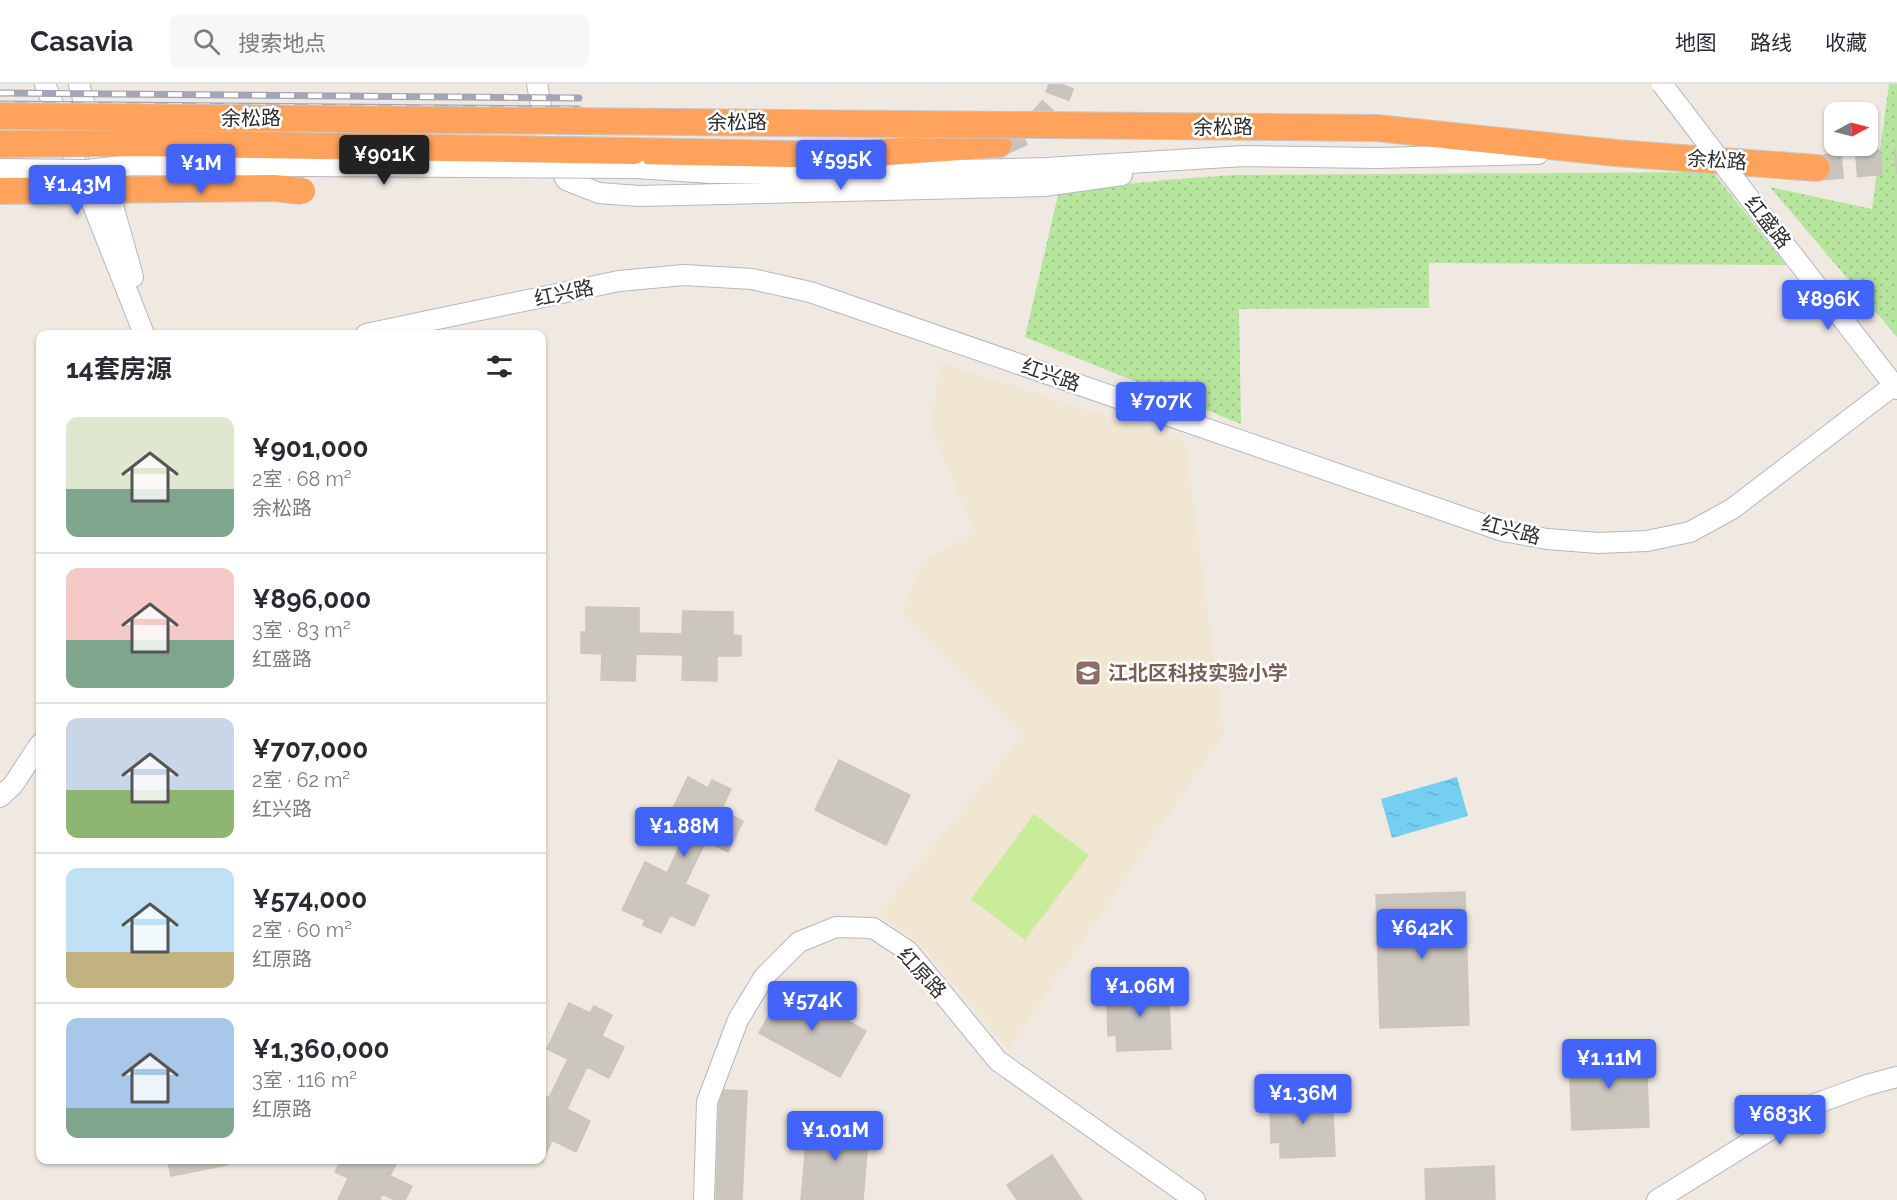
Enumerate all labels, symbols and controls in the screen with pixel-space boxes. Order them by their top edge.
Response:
search box [169,14,589,68]
text: Casavia [30,25,133,58]
icon: search [190,25,223,58]
text: 搜索地点 [238,30,326,56]
text: 地图 [1675,30,1717,55]
text: 路线 [1750,30,1792,55]
text: 收藏 [1825,30,1867,55]
north arrow [1824,102,1878,156]
map controls [1824,102,1878,156]
street label: 余松路 [221,106,281,130]
street label: 余松路 [707,110,767,134]
street label: 余松路 [1193,115,1253,139]
pin: ¥901K [342,135,426,186]
pin: ¥595K [799,140,883,191]
text: ¥901K [353,142,415,166]
pin: ¥1M [172,144,230,195]
street label: 余松路 [1686,146,1748,174]
text: ¥595K [810,147,872,171]
text: ¥1M [180,151,222,175]
pin: ¥1.43M [28,165,126,216]
text: ¥1.43M [43,172,111,196]
street label: 红盛路 [1740,191,1796,253]
street label: 红兴路 [532,275,596,311]
pin: ¥896K [1786,280,1870,331]
text: ¥896K [1796,287,1860,311]
icon: filters [483,350,516,383]
text: 14套房源 [66,354,172,384]
street label: 红兴路 [1019,354,1083,396]
pin: ¥707K [1119,382,1203,433]
text: ¥707K [1130,389,1192,413]
text: ¥901,000 [252,433,369,463]
icon: home [114,441,186,513]
text: 2室 · 68 m² [252,467,352,491]
text: 余松路 [252,496,312,520]
street label: 红兴路 [1479,511,1543,549]
text: ¥896,000 [252,584,371,614]
icon: home [114,592,186,664]
text: 3室 · 83 m² [252,618,350,642]
text: 红盛路 [252,647,312,671]
school or university icon: 江北区科技实验小学 [1073,658,1103,688]
place label: 江北区科技实验小学 [1108,661,1288,685]
text: ¥707,000 [252,734,368,764]
icon: home [114,742,186,814]
text: 2室 · 62 m² [252,768,350,792]
text: 红兴路 [252,797,312,821]
pin: ¥1.88M [635,807,733,858]
text: ¥1.88M [649,814,719,838]
text: ¥574,000 [252,884,367,914]
icon: home [114,892,186,964]
pin: ¥642K [1380,909,1464,960]
text: ¥642K [1391,916,1453,940]
text: 2室 · 60 m² [252,918,352,942]
street label: 红原路 [893,943,951,1003]
text: 红原路 [252,947,312,971]
pin: ¥1.06M [1091,967,1189,1018]
text: ¥1.06M [1105,974,1175,998]
pin: ¥574K [770,981,854,1032]
text: ¥574K [782,988,842,1012]
text: ¥1,360,000 [252,1034,390,1064]
pin: ¥1.11M [1560,1039,1658,1090]
icon: home [114,1042,186,1114]
text: ¥1.11M [1576,1046,1642,1070]
text: 3室 · 116 m² [252,1068,357,1092]
pin: ¥1.36M [1254,1074,1352,1125]
text: ¥1.36M [1268,1081,1338,1105]
pin: ¥683K [1738,1095,1822,1146]
text: 红原路 [252,1097,312,1121]
text: ¥683K [1749,1102,1812,1126]
pin: ¥1.01M [786,1111,884,1162]
text: ¥1.01M [801,1118,869,1142]

